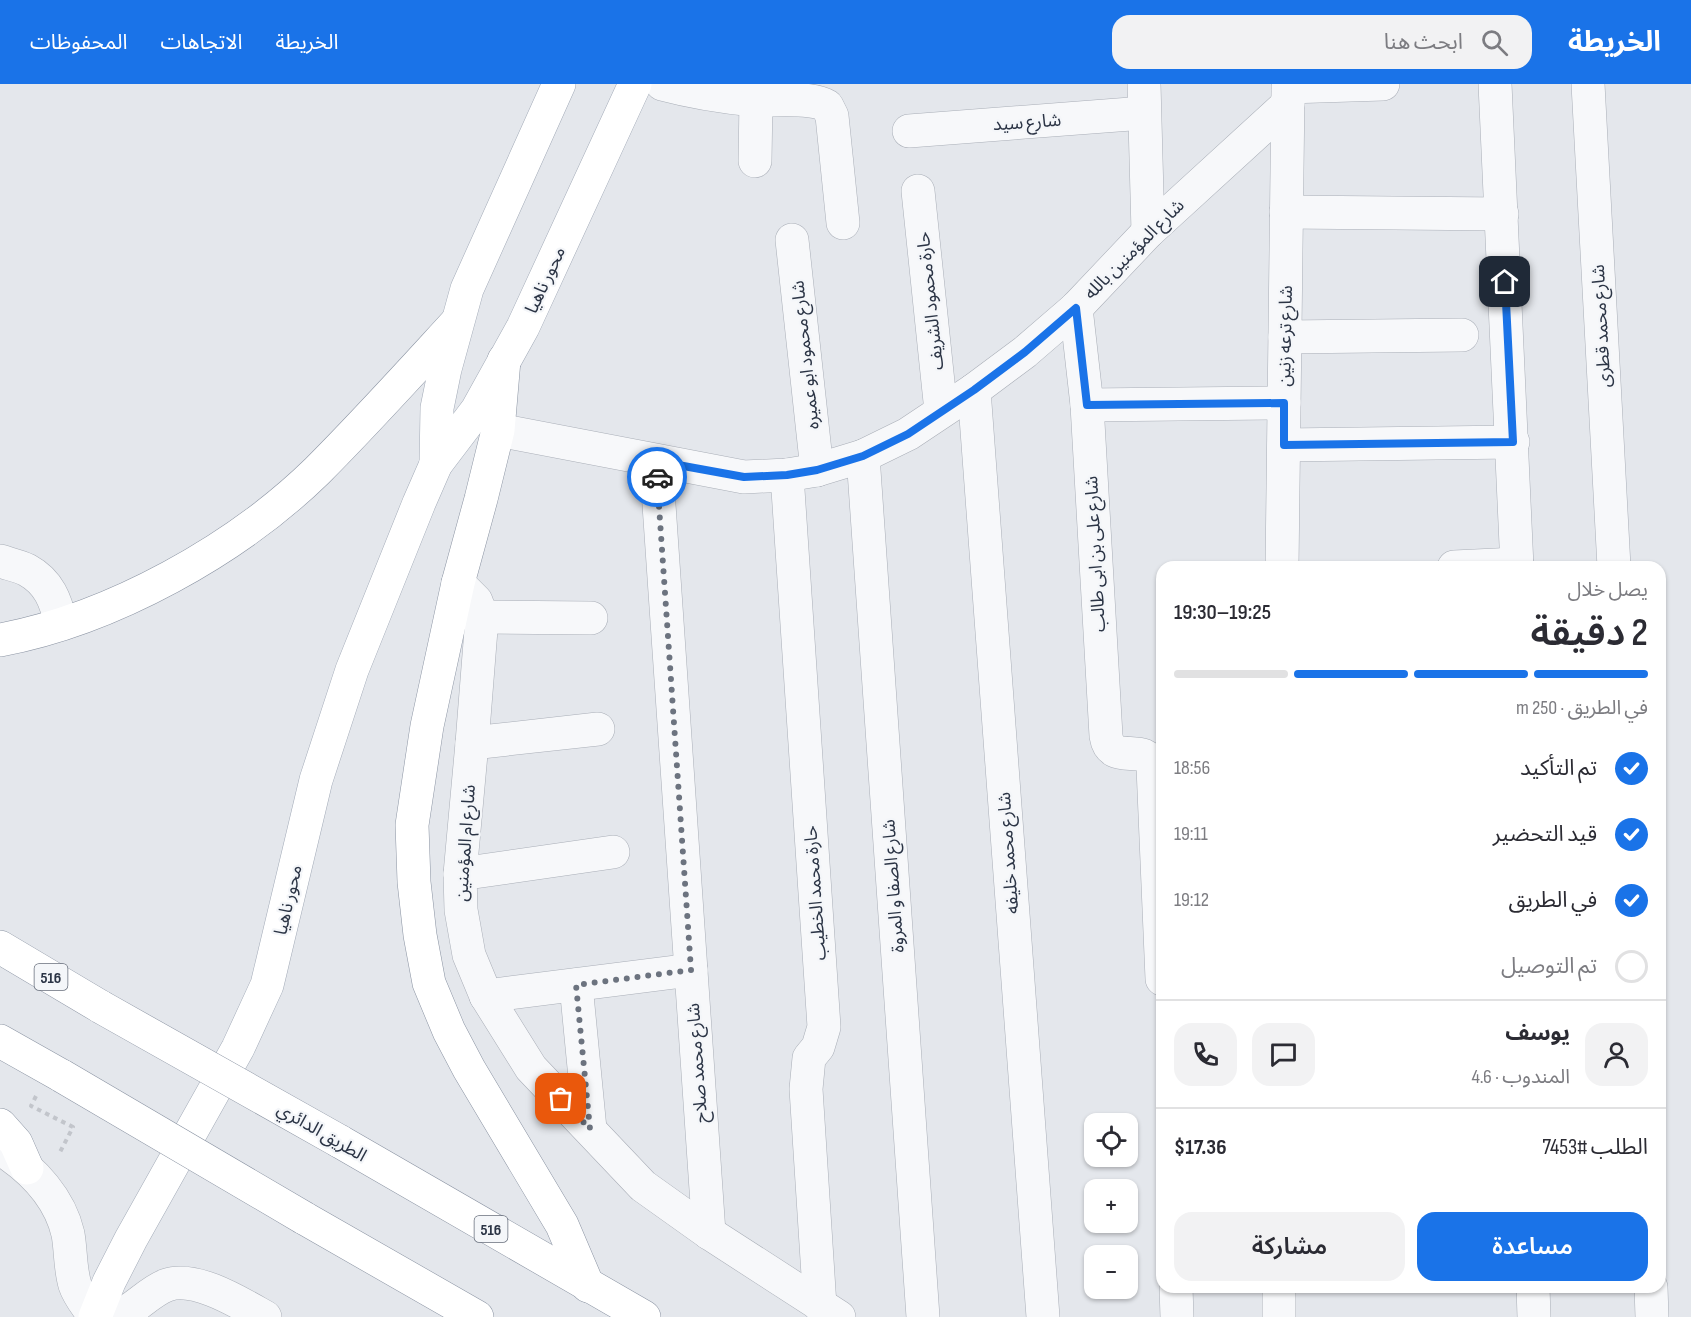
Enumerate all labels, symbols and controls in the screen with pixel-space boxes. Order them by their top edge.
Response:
search box [1112,15,1532,69]
icon: search [1478,26,1511,59]
text: الخريطة [1568,26,1661,59]
text: ابحث هنا [1384,29,1463,56]
text: المحفوظات [30,30,127,55]
text: الاتجاهات [160,30,242,55]
text: الخريطة [275,30,338,55]
street label: شارع سيد [992,110,1062,138]
street label: شارع المؤمنين بالله [1080,195,1191,306]
street label: حارة محمود الشريف [913,231,948,371]
street label: محور ناهيا [521,243,570,317]
pin [1479,256,1530,307]
street label: شارع محمد قطرى [1588,264,1618,388]
icon: home [1488,265,1521,298]
street label: شارع محمود ابو عميره [787,279,827,430]
street label: شارع ترعه زنين [1274,285,1300,387]
courier [627,447,687,507]
icon: car [641,461,674,494]
street label: شارع على بن ابى طالب [1081,475,1113,633]
text: يصل خلال [1568,578,1648,602]
text: 19:25–19:30 [1174,599,1271,626]
text: 2 دقيقة [1531,610,1648,657]
text: في الطريق · 250 m [1516,696,1648,720]
icon: check [1615,752,1648,785]
text: تم التأكيد [1520,755,1597,782]
text: 18:56 [1174,756,1210,780]
street label: شارع ام المؤمنين [451,784,483,902]
street label: شارع محمد خليفه [994,791,1026,915]
street label: شارع الصفا و المروة [878,818,912,953]
icon: check [1615,818,1648,851]
text: قيد التحضير [1493,821,1597,848]
text: 19:11 [1174,822,1208,846]
street label: حارة محمد الخطيب [800,825,831,961]
street label: محور ناهيا [270,863,307,937]
icon: check [1615,884,1648,917]
text: في الطريق [1508,887,1597,914]
text: 19:12 [1174,888,1209,912]
text: تم التوصيل [1501,953,1597,980]
road number: 516 [34,964,68,990]
street label: شارع محمد صلاح [683,1002,715,1124]
text: يوسف [1505,1020,1570,1047]
button: phone [1174,1023,1237,1086]
button: chat [1252,1023,1315,1086]
button: person [1585,1023,1648,1086]
text: المندوب · 4.6 [1471,1065,1570,1089]
pin [535,1073,586,1124]
icon: bag [544,1082,577,1115]
street label: الطريق الدائري [272,1098,370,1168]
map controls [1084,1113,1138,1299]
button: locate [1084,1113,1138,1167]
text: $17.36 [1174,1134,1227,1161]
text: الطلب #7453 [1542,1134,1648,1161]
button: + [1084,1179,1138,1233]
button: مشاركة [1174,1212,1405,1281]
button: مساعدة [1417,1212,1648,1281]
road number: 516 [474,1216,508,1242]
button: − [1084,1245,1138,1299]

